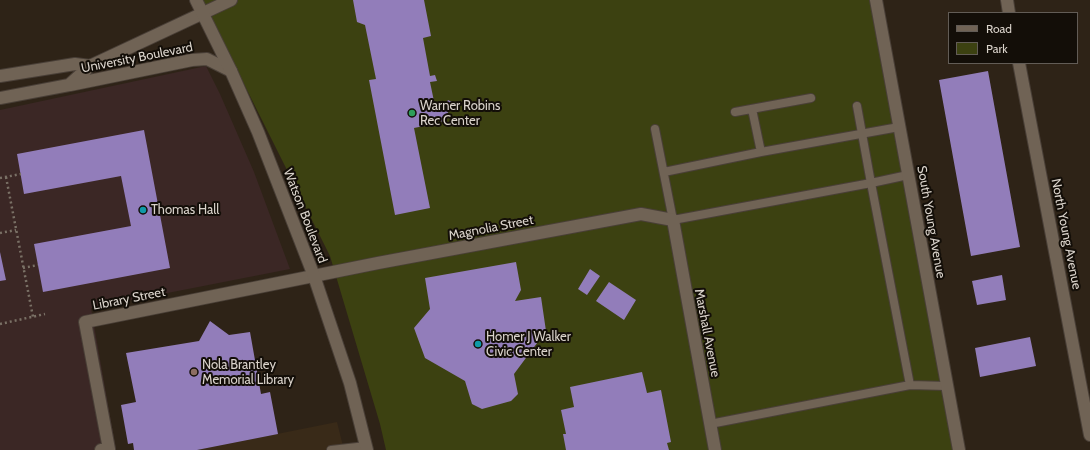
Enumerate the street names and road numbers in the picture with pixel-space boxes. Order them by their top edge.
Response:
street label: University Boulevard [80,40,194,76]
street label: South Young Avenue [913,165,949,279]
street label: Watson Boulevard [280,167,330,265]
street label: North Young Avenue [1048,177,1084,291]
street label: Magnolia Street [447,212,535,244]
street label: Library Street [91,284,167,314]
street label: Marshall Avenue [691,287,723,379]

